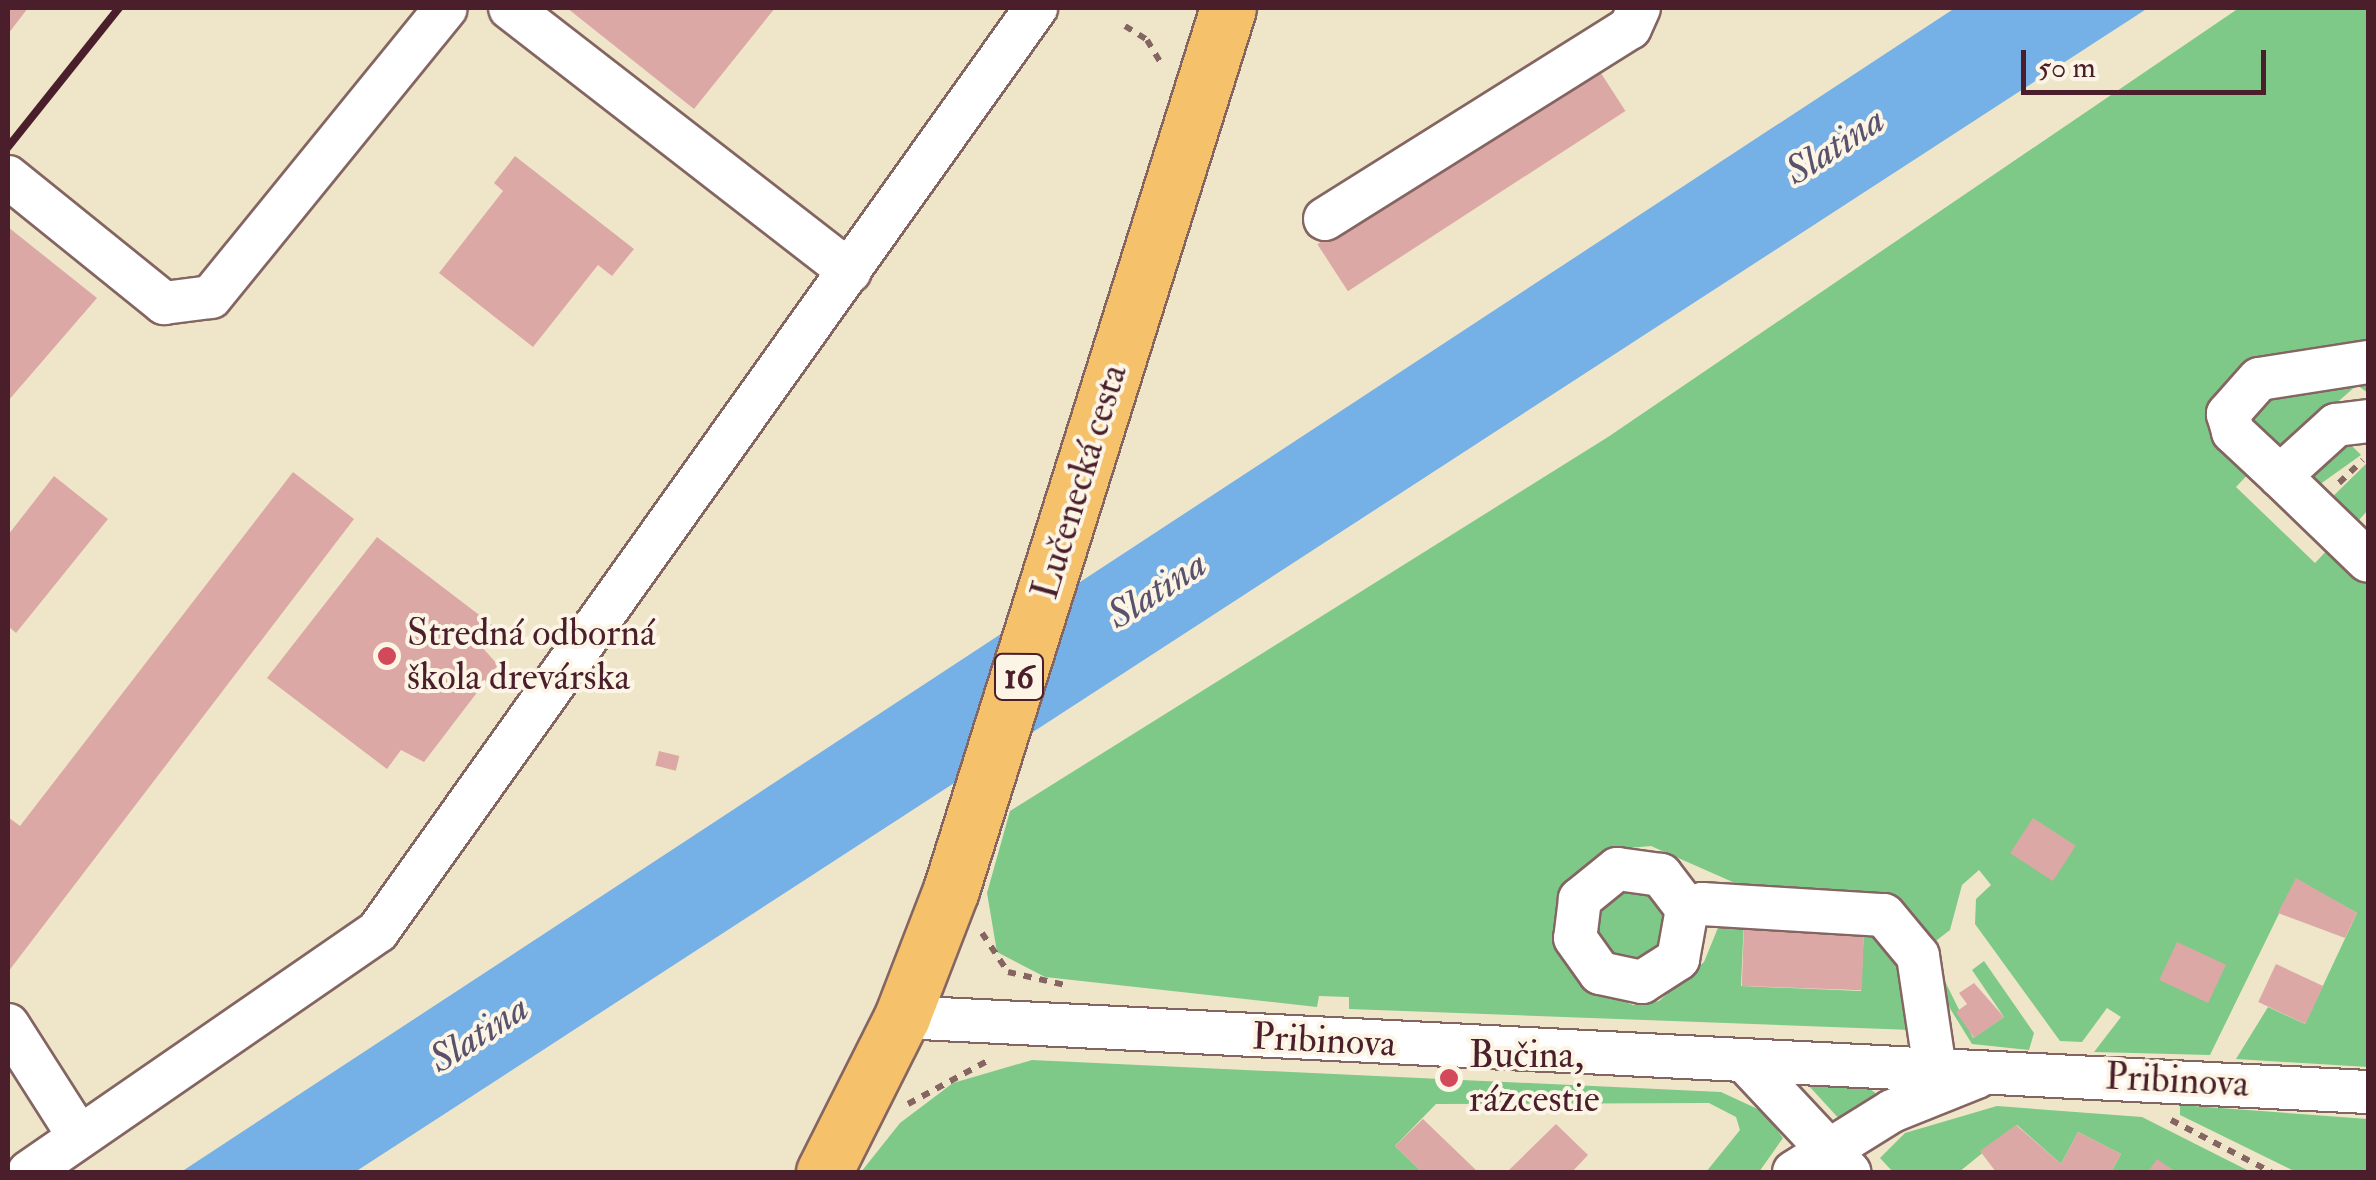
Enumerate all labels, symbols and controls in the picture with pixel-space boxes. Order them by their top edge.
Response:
scale bar [2026,30,2271,92]
text: 50 m [2038,49,2096,86]
water label: Slatina [1776,96,1894,196]
street label: Lučenecká cesta [1023,359,1137,605]
water label: Slatina [1098,540,1216,640]
place label: Stredná odborná škola drevárska [407,611,656,700]
marker: Stredná odborná škola drevárska [376,645,398,667]
road number: 16 [994,647,1044,707]
water label: Slatina [420,984,538,1084]
street label: Pribinova [1251,1014,1397,1068]
place label: Bučina, rázcestie [1469,1033,1600,1122]
street label: Pribinova [2104,1054,2250,1108]
marker: Bučina, rázcestie [1438,1067,1460,1089]

